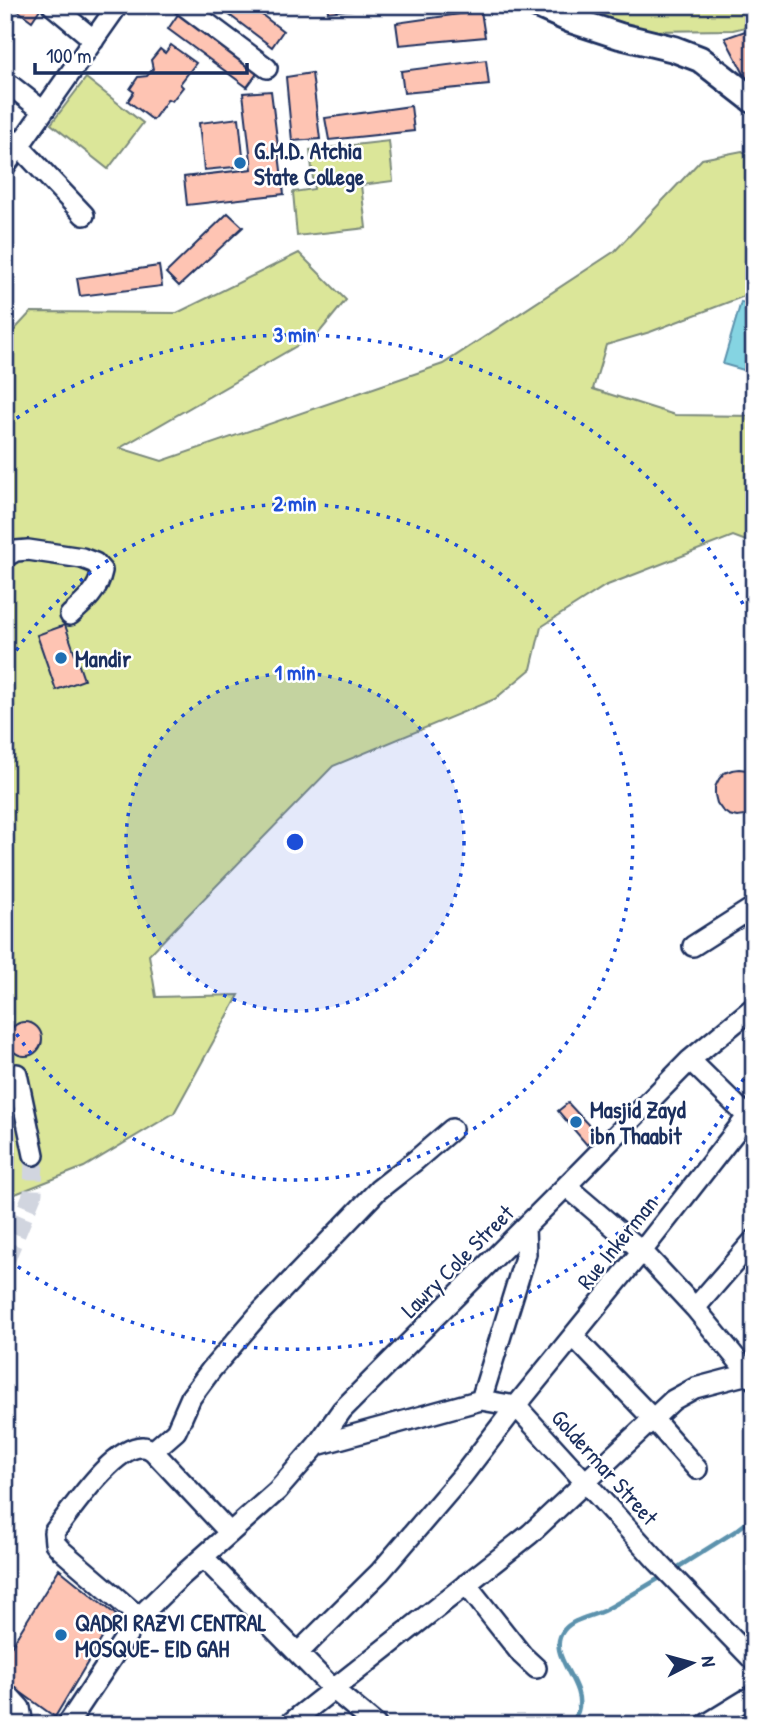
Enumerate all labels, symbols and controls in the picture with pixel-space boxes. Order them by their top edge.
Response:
scale bar [35,32,247,76]
text: 100 m [46,41,92,70]
place label: G.M.D. Atchia State College [254,135,365,193]
marker: G.M.D. Atchia State College [232,155,248,171]
text: 3 min [274,320,316,349]
text: 2 min [273,489,317,518]
place label: Mandir [75,643,131,674]
marker: Mandir [53,650,69,666]
text: 1 min [275,658,315,687]
centre of rings [283,830,307,854]
place label: Masjid Zayd ibn Thaabit [590,1094,686,1151]
marker: Masjid Zayd ibn Thaabit [568,1114,584,1130]
street label: Rue Inkerman [570,1189,664,1295]
street label: Lawry Cole Street [394,1197,521,1324]
street label: Goldermar Street [545,1402,666,1532]
place label: QADRI RAZVI CENTRAL MOSQUE- EID GAH [75,1607,267,1664]
marker: QADRI RAZVI CENTRAL MOSQUE- EID GAH [53,1627,69,1643]
north arrow [658,1628,728,1698]
text: N [695,1655,722,1668]

